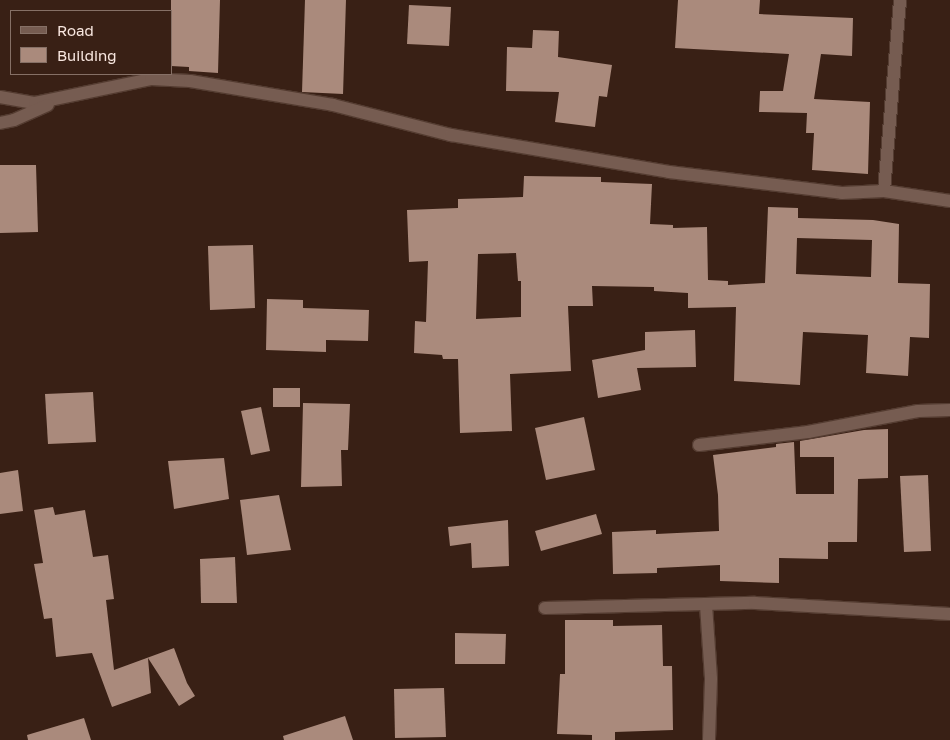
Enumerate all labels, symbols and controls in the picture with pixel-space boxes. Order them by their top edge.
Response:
legend [10,10,172,75]
text: Road [57,21,94,39]
text: Building [57,46,117,64]

